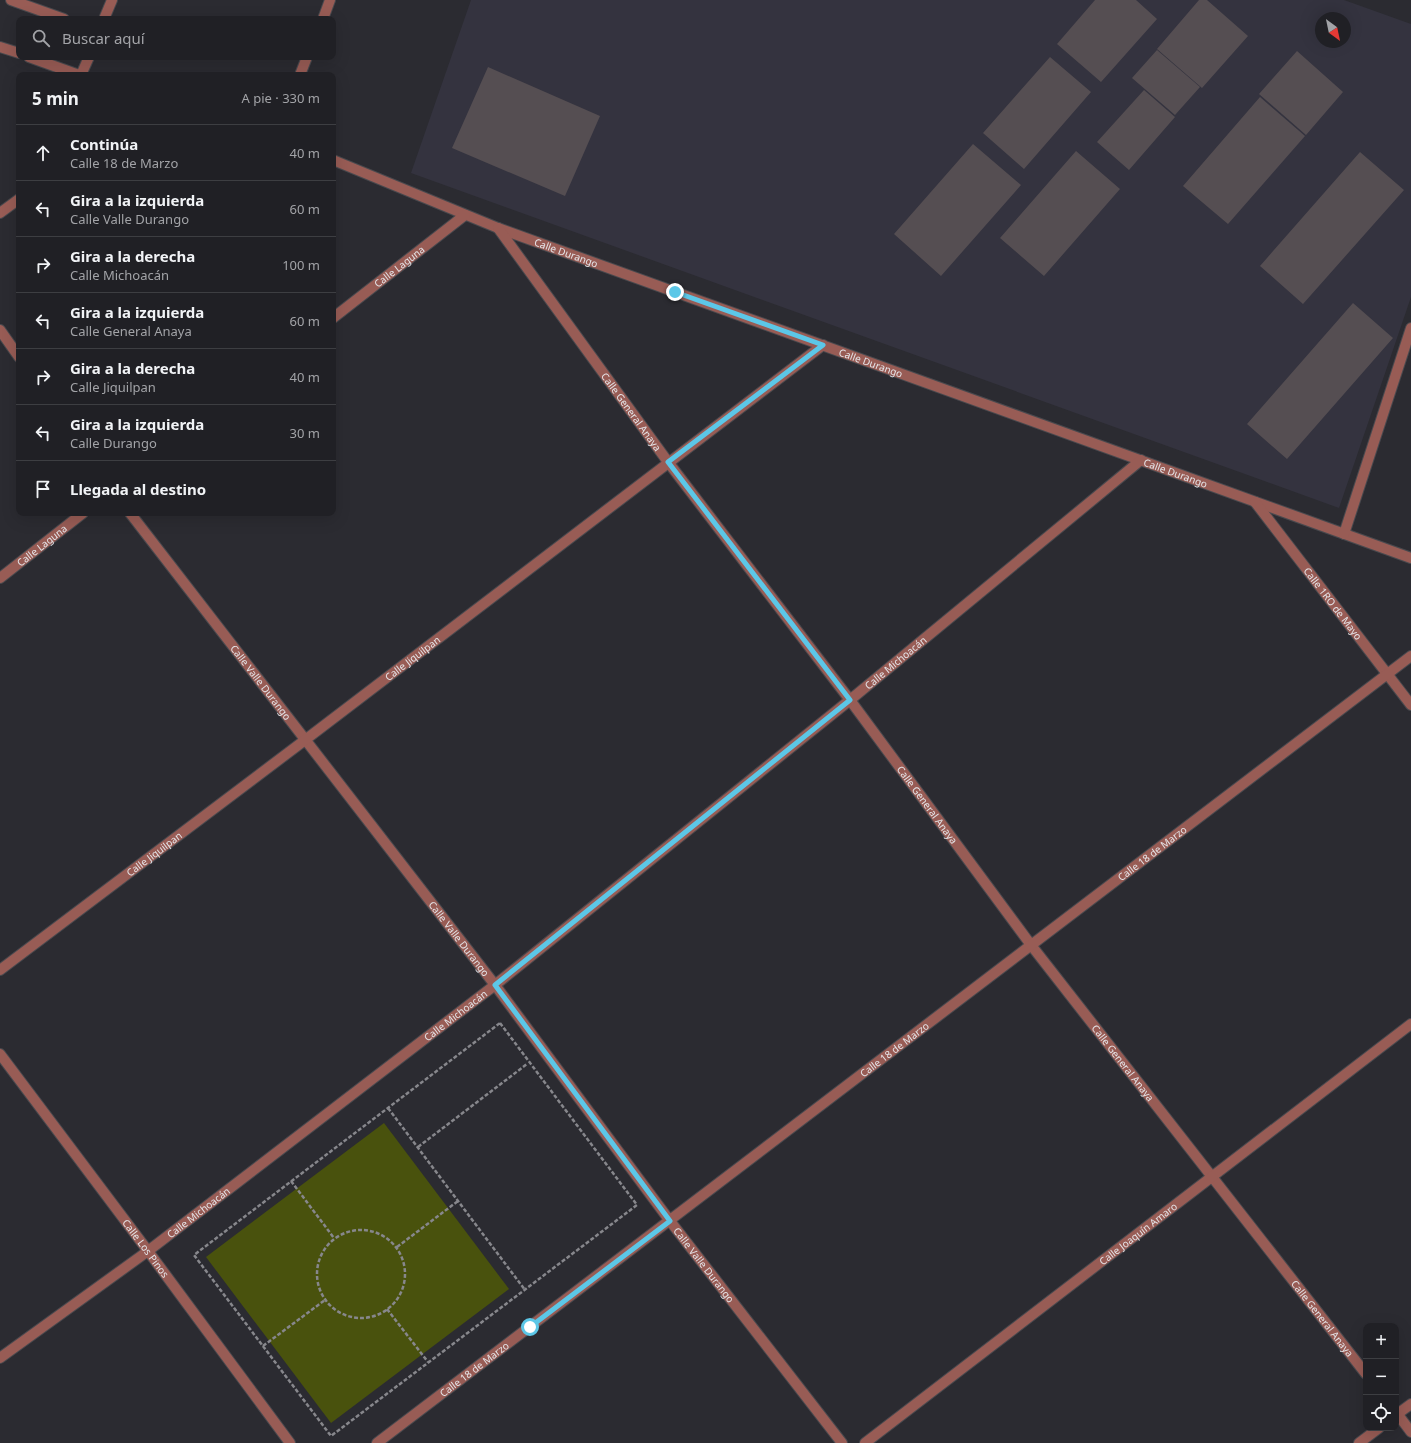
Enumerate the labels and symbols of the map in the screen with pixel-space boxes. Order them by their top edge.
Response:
north arrow [1315,12,1351,48]
street label: Calle Durango [532,235,600,271]
street label: Calle Laguna [371,242,427,290]
route end [666,283,684,301]
street label: Calle Durango [837,345,905,381]
street label: Calle General Anaya [598,370,665,454]
street label: Calle Durango [1142,455,1209,491]
street label: Calle Laguna [14,521,70,569]
street label: Calle 1RO de Mayo [1301,564,1365,643]
street label: Calle Jiquilpan [382,632,443,684]
street label: Calle Michoacán [862,633,929,692]
street label: Calle Valle Durango [227,642,295,723]
street label: Calle General Anaya [894,763,961,847]
street label: Calle 18 de Marzo [1115,822,1189,884]
street label: Calle Jiquilpan [123,828,185,879]
street label: Calle Valle Durango [426,898,493,979]
street label: Calle Michoacán [421,987,490,1044]
street label: Calle 18 de Marzo [857,1018,932,1080]
street label: Calle General Anaya [1089,1022,1157,1104]
street label: Calle Michoacán [164,1184,233,1241]
street label: Calle Joaquín Amaro [1096,1199,1180,1268]
street label: Calle Los Pinos [119,1216,172,1281]
street label: Calle Valle Durango [670,1224,738,1305]
street label: Calle General Anaya [1288,1277,1357,1360]
route start [521,1318,539,1336]
street label: Calle 18 de Marzo [437,1338,512,1400]

